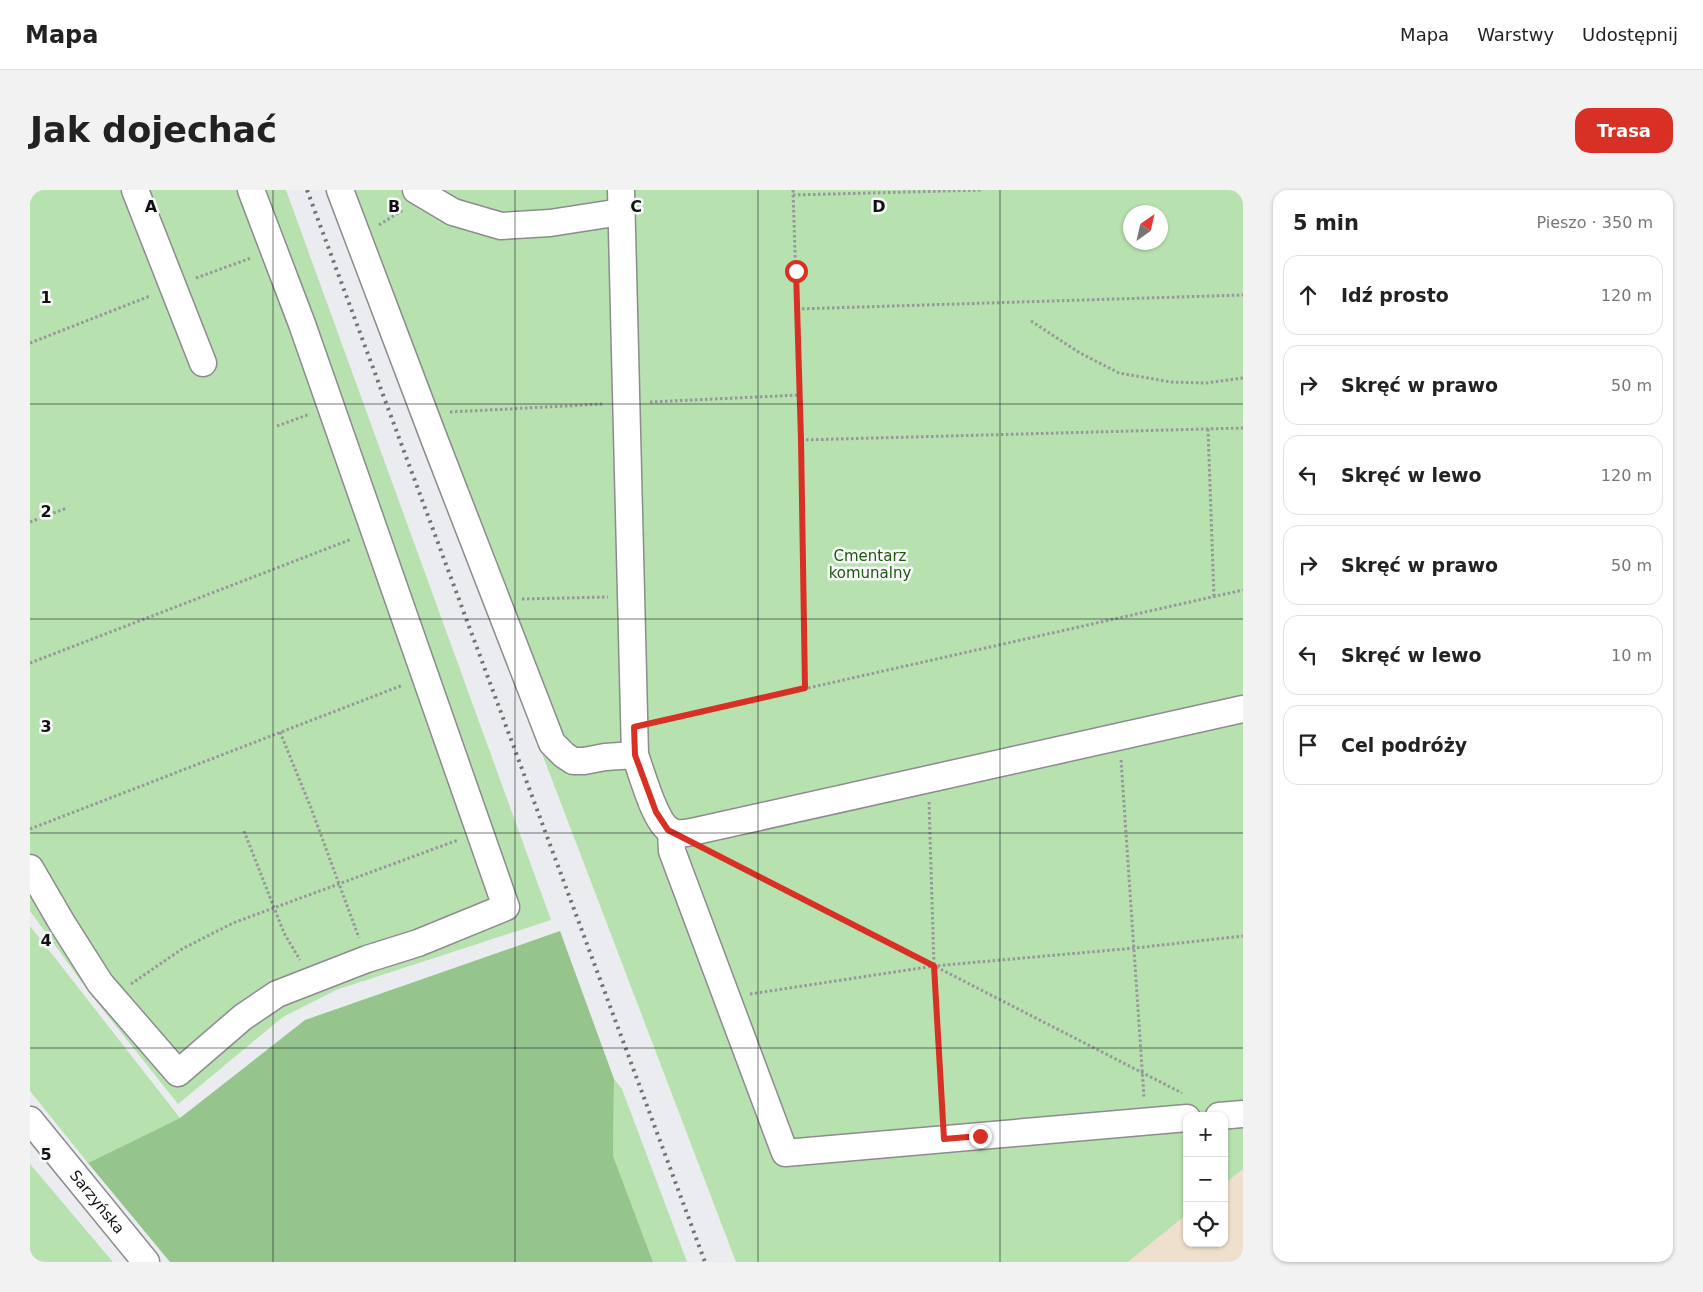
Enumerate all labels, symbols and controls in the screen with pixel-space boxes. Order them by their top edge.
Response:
text: Mapa [25,21,98,49]
text: Mapa [1400,24,1449,45]
text: Warstwy [1477,24,1554,45]
text: Udostępnij [1582,24,1678,45]
button: Trasa [1575,108,1673,153]
text: Jak dojechać [30,110,277,150]
text: A [145,197,158,216]
text: B [388,197,400,216]
text: C [630,197,642,216]
text: D [872,197,886,216]
north arrow [1123,205,1168,250]
text: 5 min [1293,211,1359,235]
text: Pieszo · 350 m [1536,213,1653,232]
route start [785,260,808,283]
icon: ahead [1294,281,1322,309]
text: Idź prosto [1341,284,1449,306]
text: 120 m [1601,286,1652,305]
text: 1 [40,288,52,307]
icon: right [1294,371,1322,399]
text: Skręć w prawo [1341,374,1498,396]
text: 50 m [1611,376,1652,395]
icon: left [1294,461,1322,489]
text: Skręć w lewo [1341,464,1482,486]
text: 120 m [1601,466,1652,485]
text: 2 [40,502,52,521]
park label: Cmentarz komunalny [829,547,911,582]
icon: right [1294,551,1322,579]
text: Skręć w prawo [1341,554,1498,576]
text: 50 m [1611,556,1652,575]
icon: left [1294,641,1322,669]
text: Skręć w lewo [1341,644,1482,666]
text: 10 m [1611,646,1652,665]
text: 3 [40,717,52,736]
icon: arrive [1294,731,1322,759]
text: Cel podróży [1341,734,1467,756]
text: 4 [40,931,52,950]
map controls [1183,1112,1228,1247]
button: + [1183,1112,1228,1157]
route end [969,1125,992,1148]
text: 5 [40,1145,52,1164]
button: − [1183,1157,1228,1202]
street label: Sarzyńska [66,1167,128,1237]
button: locate [1183,1202,1228,1247]

